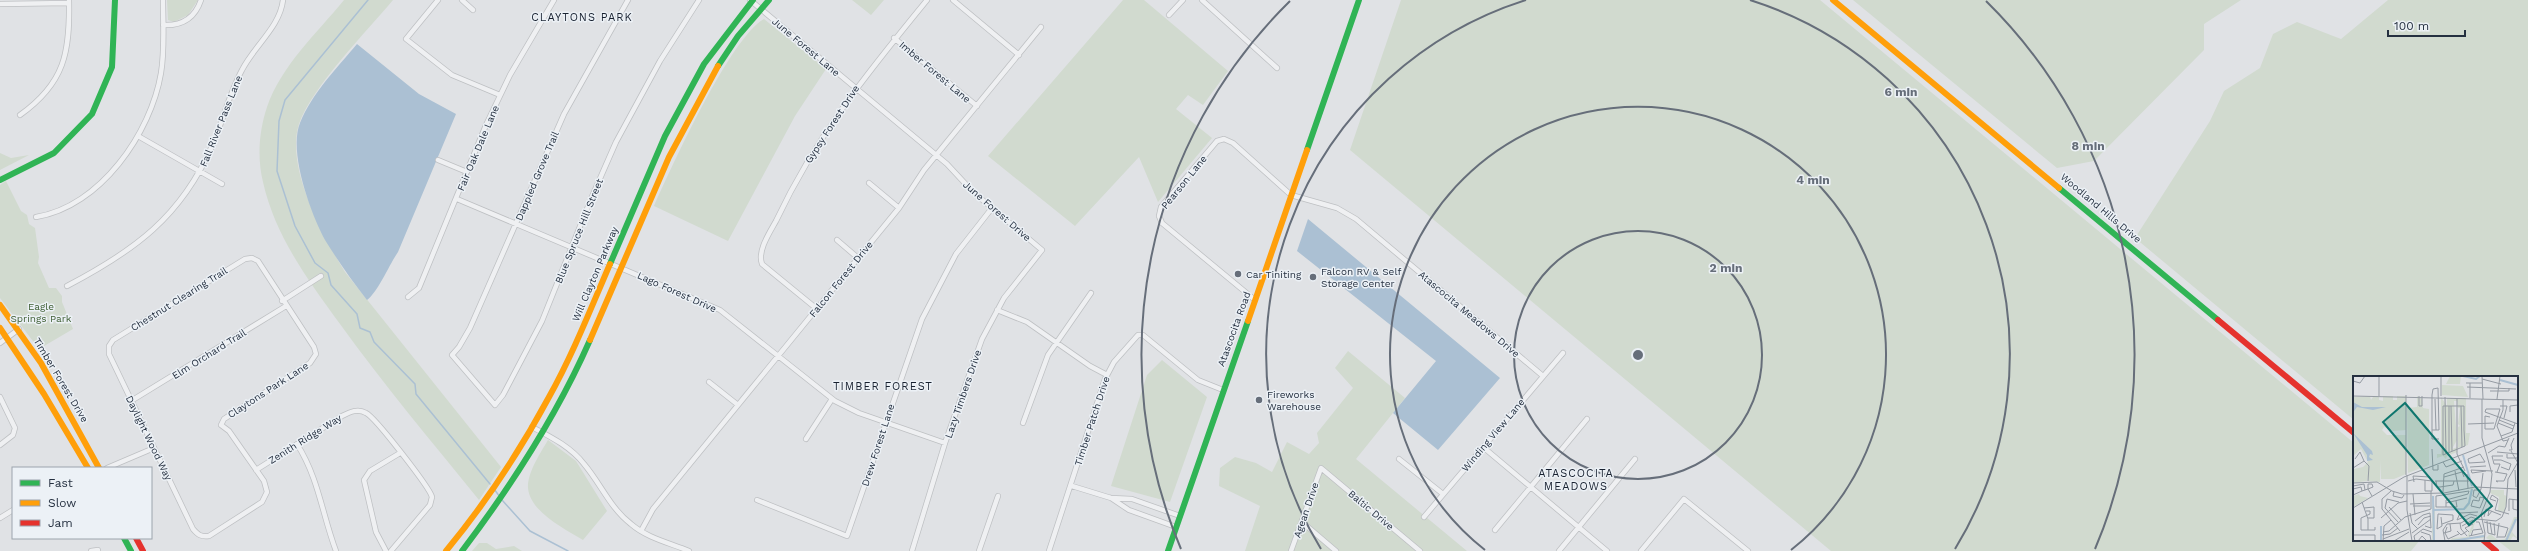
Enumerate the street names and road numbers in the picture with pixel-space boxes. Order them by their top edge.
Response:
street label: June Forest Lane [770,16,842,79]
street label: Imber Forest Lane [897,39,973,105]
street label: Fall River Pass Lane [198,74,244,168]
street label: Gypsy Forest Drive [803,83,861,165]
street label: Fair Oak Dale Lane [455,103,501,192]
street label: Dappled Grove Trail [513,130,561,222]
street label: Pearson Lane [1159,153,1209,211]
street label: Woodland Hills Drive [2058,171,2144,245]
street label: Blue Spruce Hill Street [553,176,605,285]
street label: June Forest Drive [961,179,1033,244]
street label: Will Clayton Parkway [570,224,620,323]
street label: Falcon Forest Drive [807,239,875,319]
street label: Chestnut Clearing Trail [129,265,229,333]
street label: Atascocita Meadows Drive [1416,269,1522,360]
street label: Lago Forest Drive [636,270,718,314]
street label: Atascocita Road [1215,290,1253,368]
street label: Elm Orchard Trail [170,327,248,381]
street label: Timber Forest Drive [31,336,91,424]
street label: Lazy Timbers Drive [943,348,983,440]
street label: Claytons Park Lane [226,360,311,420]
street label: Timber Patch Drive [1072,375,1112,467]
street label: Daylight Wood Way [124,394,175,483]
street label: Winding View Lane [1459,396,1527,474]
street label: Drew Forest Lane [859,402,897,488]
street label: Zenith Ridge Way [266,412,344,466]
street label: Agean Drive [1291,481,1321,539]
street label: Baltic Drive [1346,488,1396,532]

